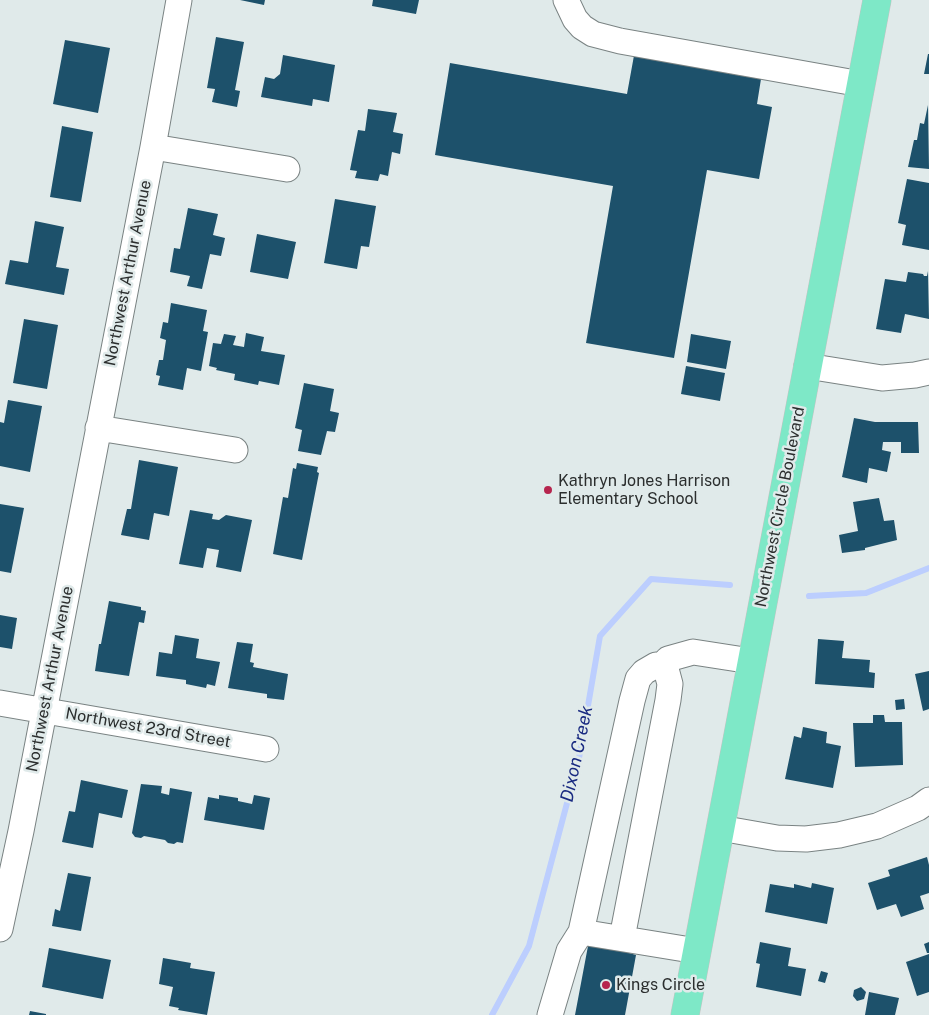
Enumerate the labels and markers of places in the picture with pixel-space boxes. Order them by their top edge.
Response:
place label: Kathryn Jones Harrison Elementary School [558,471,730,509]
marker: Kathryn Jones Harrison Elementary School [542,484,554,496]
place label: Kings Circle [616,975,705,995]
marker: Kings Circle [600,979,612,991]

